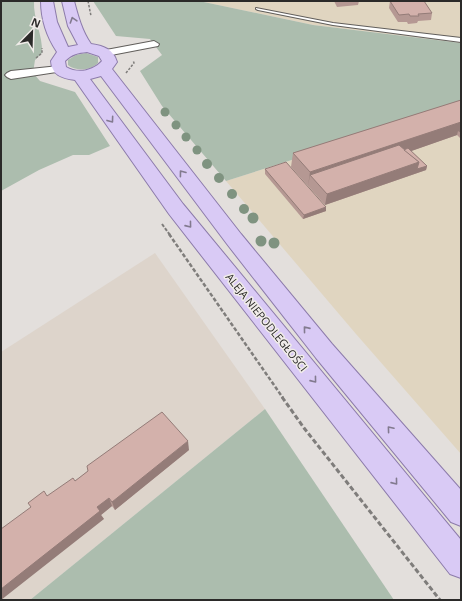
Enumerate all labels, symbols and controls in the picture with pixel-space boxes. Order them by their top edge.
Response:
north arrow [12,12,52,52]
text: N [29,14,43,31]
one-way arrow [69,17,78,24]
one-way arrow [107,116,114,123]
one-way arrow [180,170,187,177]
one-way arrow [184,220,191,227]
street label: ALEJA NIEPODLEGŁOŚCI [223,270,311,374]
one-way arrow [304,327,311,334]
one-way arrow [309,376,316,383]
one-way arrow [388,426,395,433]
one-way arrow [391,477,398,484]

